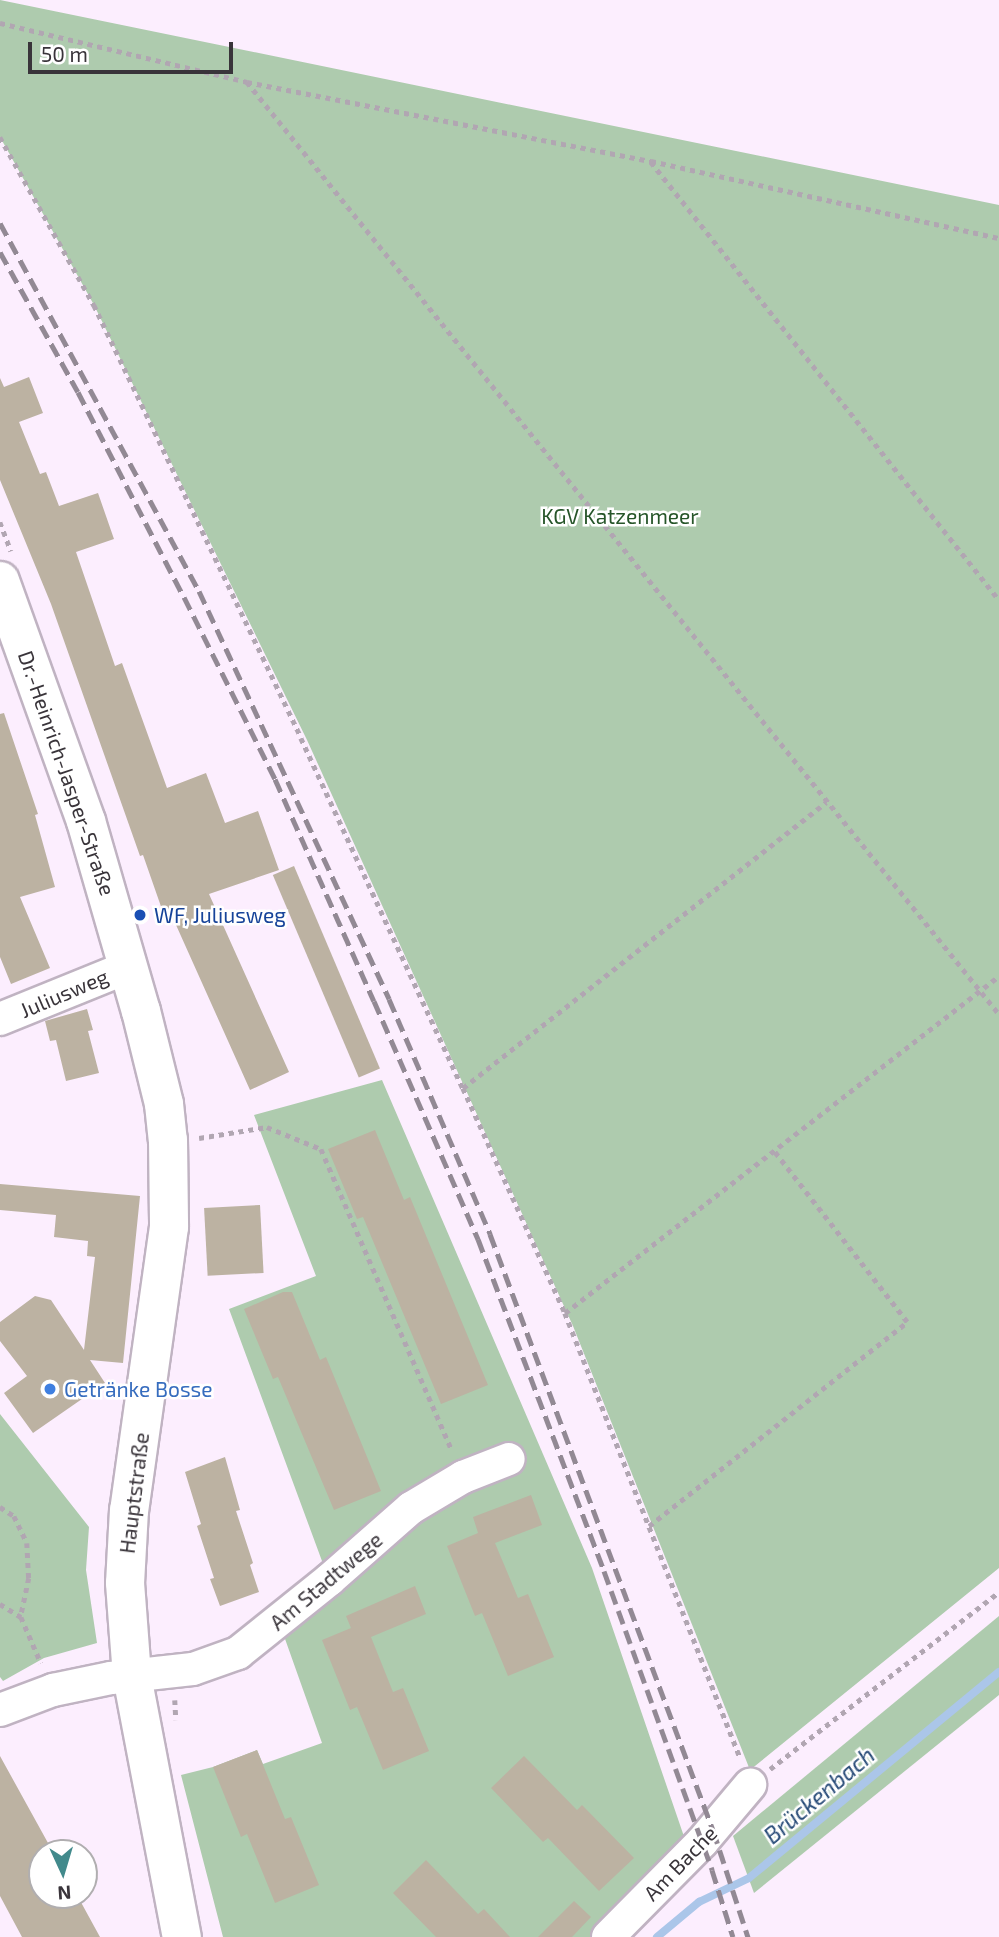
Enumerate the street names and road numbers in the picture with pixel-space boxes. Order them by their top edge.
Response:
street label: Dr.-Heinrich-Jasper-Straße [13,647,121,899]
street label: Juliusweg [16,963,112,1023]
street label: Hauptstraße [114,1431,154,1555]
street label: Am Stadtwege [265,1527,387,1635]
street label: Am Bache [638,1820,722,1906]

